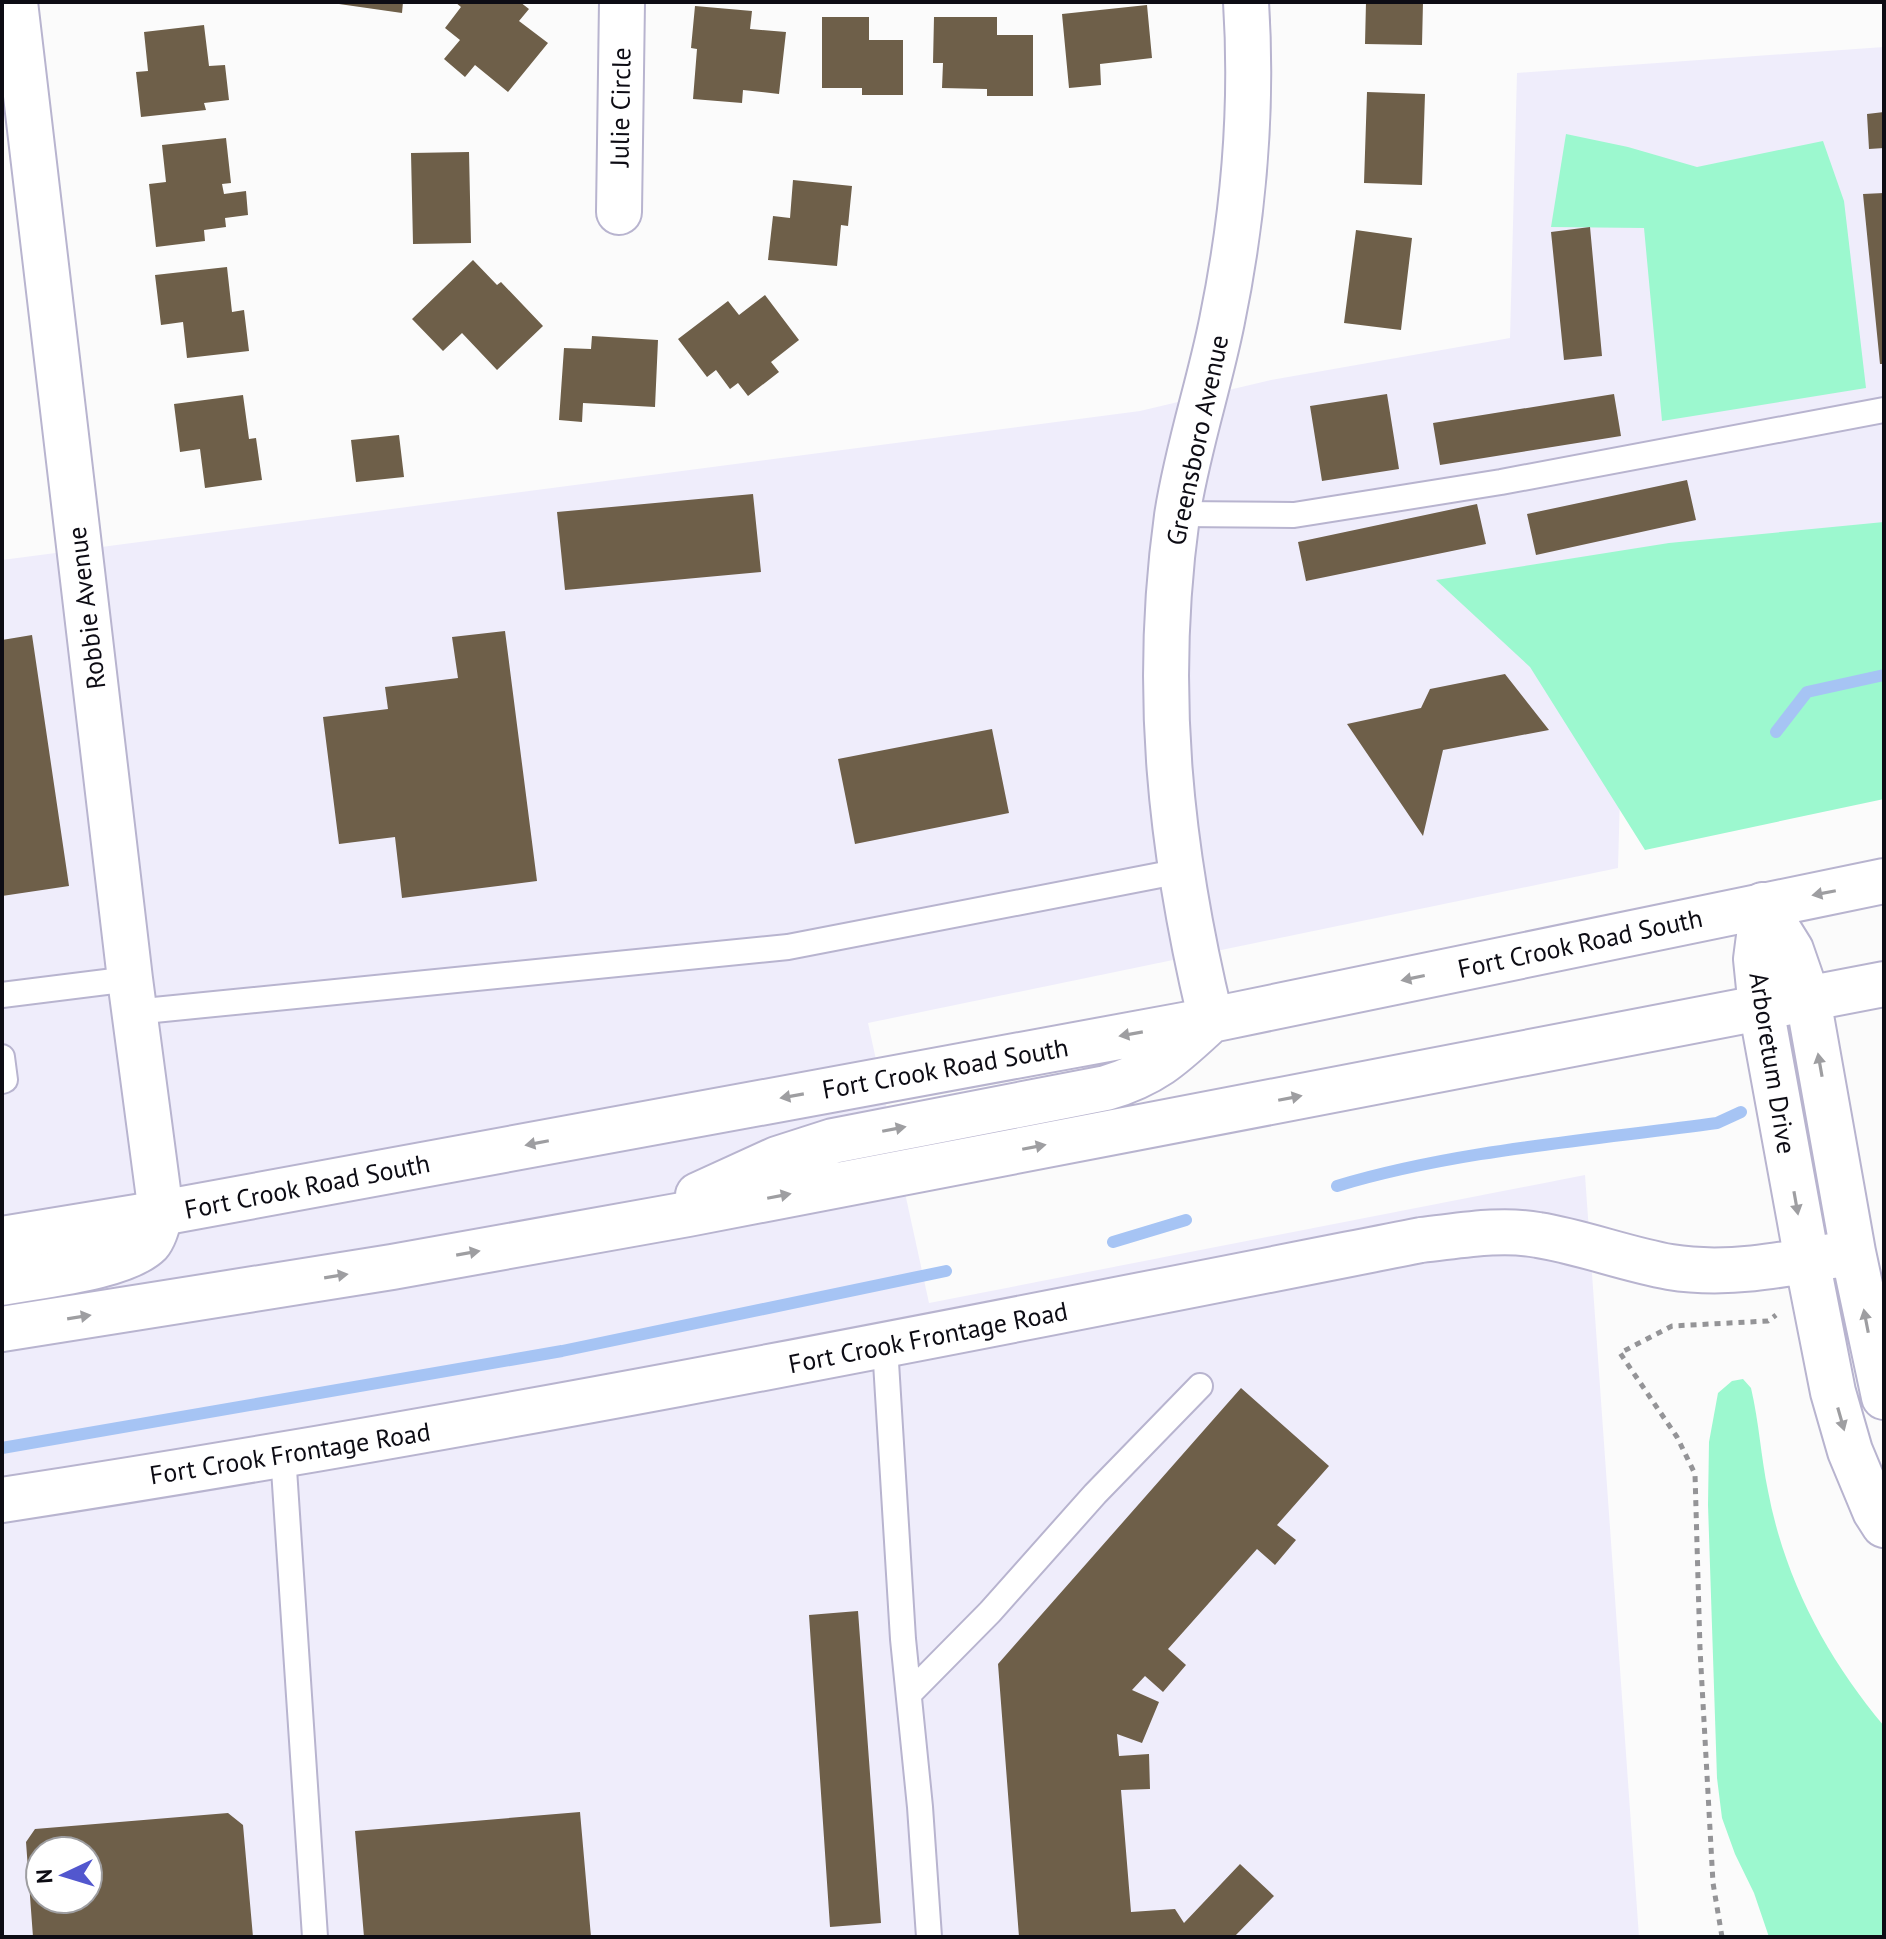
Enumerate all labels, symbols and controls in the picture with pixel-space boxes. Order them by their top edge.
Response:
street label: Julie Circle [602,47,638,168]
street label: Greensboro Avenue [1159,332,1235,548]
street label: Robbie Avenue [60,525,112,691]
one-way arrow [1811,887,1836,899]
street label: Fort Crook Road South [1455,901,1705,985]
street label: Arboretum Drive [1742,970,1804,1156]
one-way arrow [1400,972,1425,985]
one-way arrow [1118,1029,1143,1041]
street label: Fort Crook Road South [819,1030,1071,1106]
one-way arrow [1813,1052,1826,1077]
one-way arrow [779,1091,804,1103]
one-way arrow [1278,1092,1303,1104]
one-way arrow [882,1122,907,1135]
one-way arrow [524,1138,549,1150]
one-way arrow [1022,1141,1047,1153]
street label: Fort Crook Road South [182,1146,432,1226]
one-way arrow [767,1190,792,1202]
one-way arrow [1791,1191,1803,1216]
one-way arrow [456,1247,481,1259]
one-way arrow [324,1269,349,1282]
street label: Fort Crook Frontage Road [786,1294,1070,1380]
one-way arrow [1860,1308,1872,1333]
one-way arrow [67,1310,92,1323]
one-way arrow [1835,1407,1848,1431]
street label: Fort Crook Frontage Road [147,1415,433,1491]
north arrow [24,1835,104,1915]
text: N [30,1868,59,1885]

